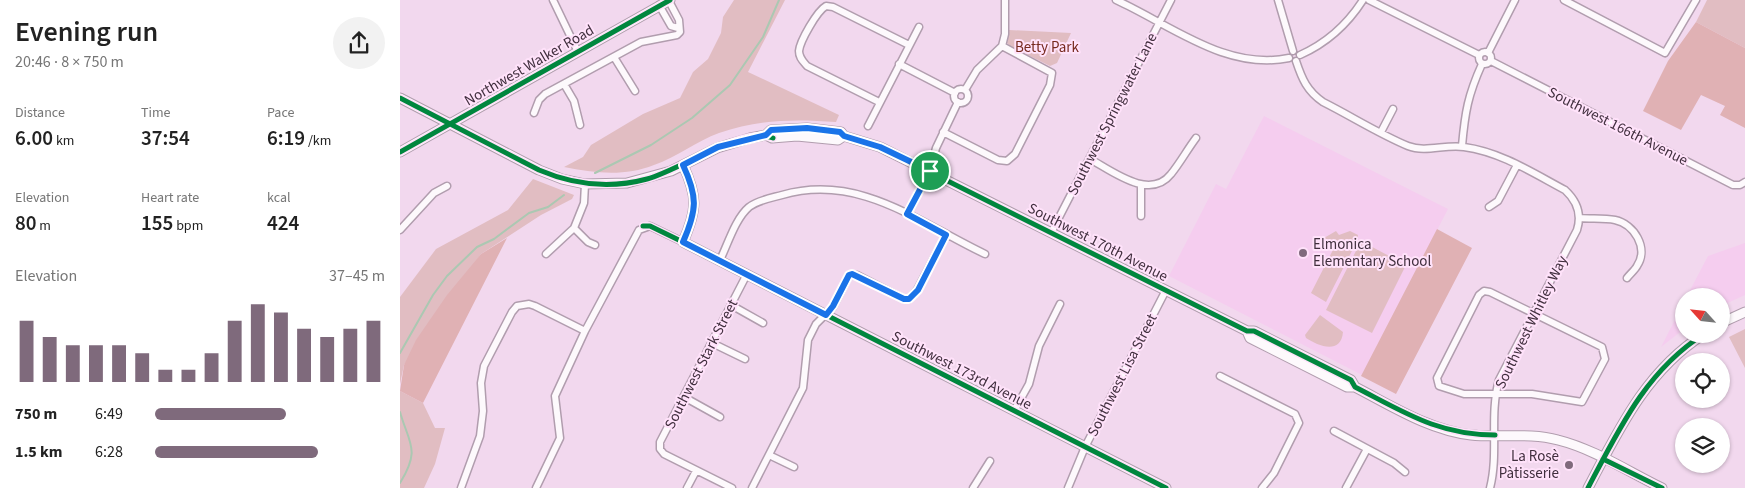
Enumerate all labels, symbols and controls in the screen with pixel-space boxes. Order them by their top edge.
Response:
text: Evening run [15,12,158,52]
button: share [333,17,385,69]
street label: Northwest Walker Road [461,20,598,111]
street label: Southwest Springwater Lane [1062,29,1163,199]
park label: Betty Park [1015,37,1080,58]
text: 20:46 · 8 × 750 m [15,51,124,73]
street label: Southwest 166th Avenue [1544,82,1691,171]
text: Distance [15,103,65,123]
text: Time [141,103,171,123]
text: Pace [267,103,294,123]
text: 6.00 [15,123,53,153]
text: 37:54 [141,123,190,153]
text: 6:19 [267,123,305,153]
text: km [53,131,74,151]
text: /km [305,131,331,151]
pin [909,150,951,192]
icon: arrive [916,157,944,185]
text: Elevation [15,188,70,208]
text: Heart rate [141,188,199,208]
text: kcal [267,188,291,208]
street label: Southwest 170th Avenue [1024,198,1171,287]
text: 80 [15,208,37,238]
text: 155 [141,208,173,238]
text: 424 [267,208,299,238]
text: m [37,216,51,236]
text: bpm [173,216,203,236]
place label: Elmonica Elementary School [1313,234,1431,272]
marker: Elmonica Elementary School [1297,247,1309,259]
street label: Southwest Whitley Way [1490,252,1573,392]
text: Elevation [15,265,77,287]
text: 37–45 m [329,265,385,287]
north arrow [1675,288,1730,342]
map controls [1675,288,1730,473]
street label: Southwest Stark Street [660,296,743,433]
street label: Southwest Lisa Street [1082,310,1162,440]
street label: Southwest 173rd Avenue [888,326,1035,415]
button: locate [1675,353,1730,408]
text: 750 m [15,403,57,425]
text: 6:49 [95,403,123,425]
button: layers [1675,418,1730,473]
text: 1.5 km [15,441,62,463]
text: 6:28 [95,441,123,463]
place label: La Rosè Pàtisserie [1499,446,1559,484]
marker: La Rosè Pàtisserie [1563,459,1575,471]

